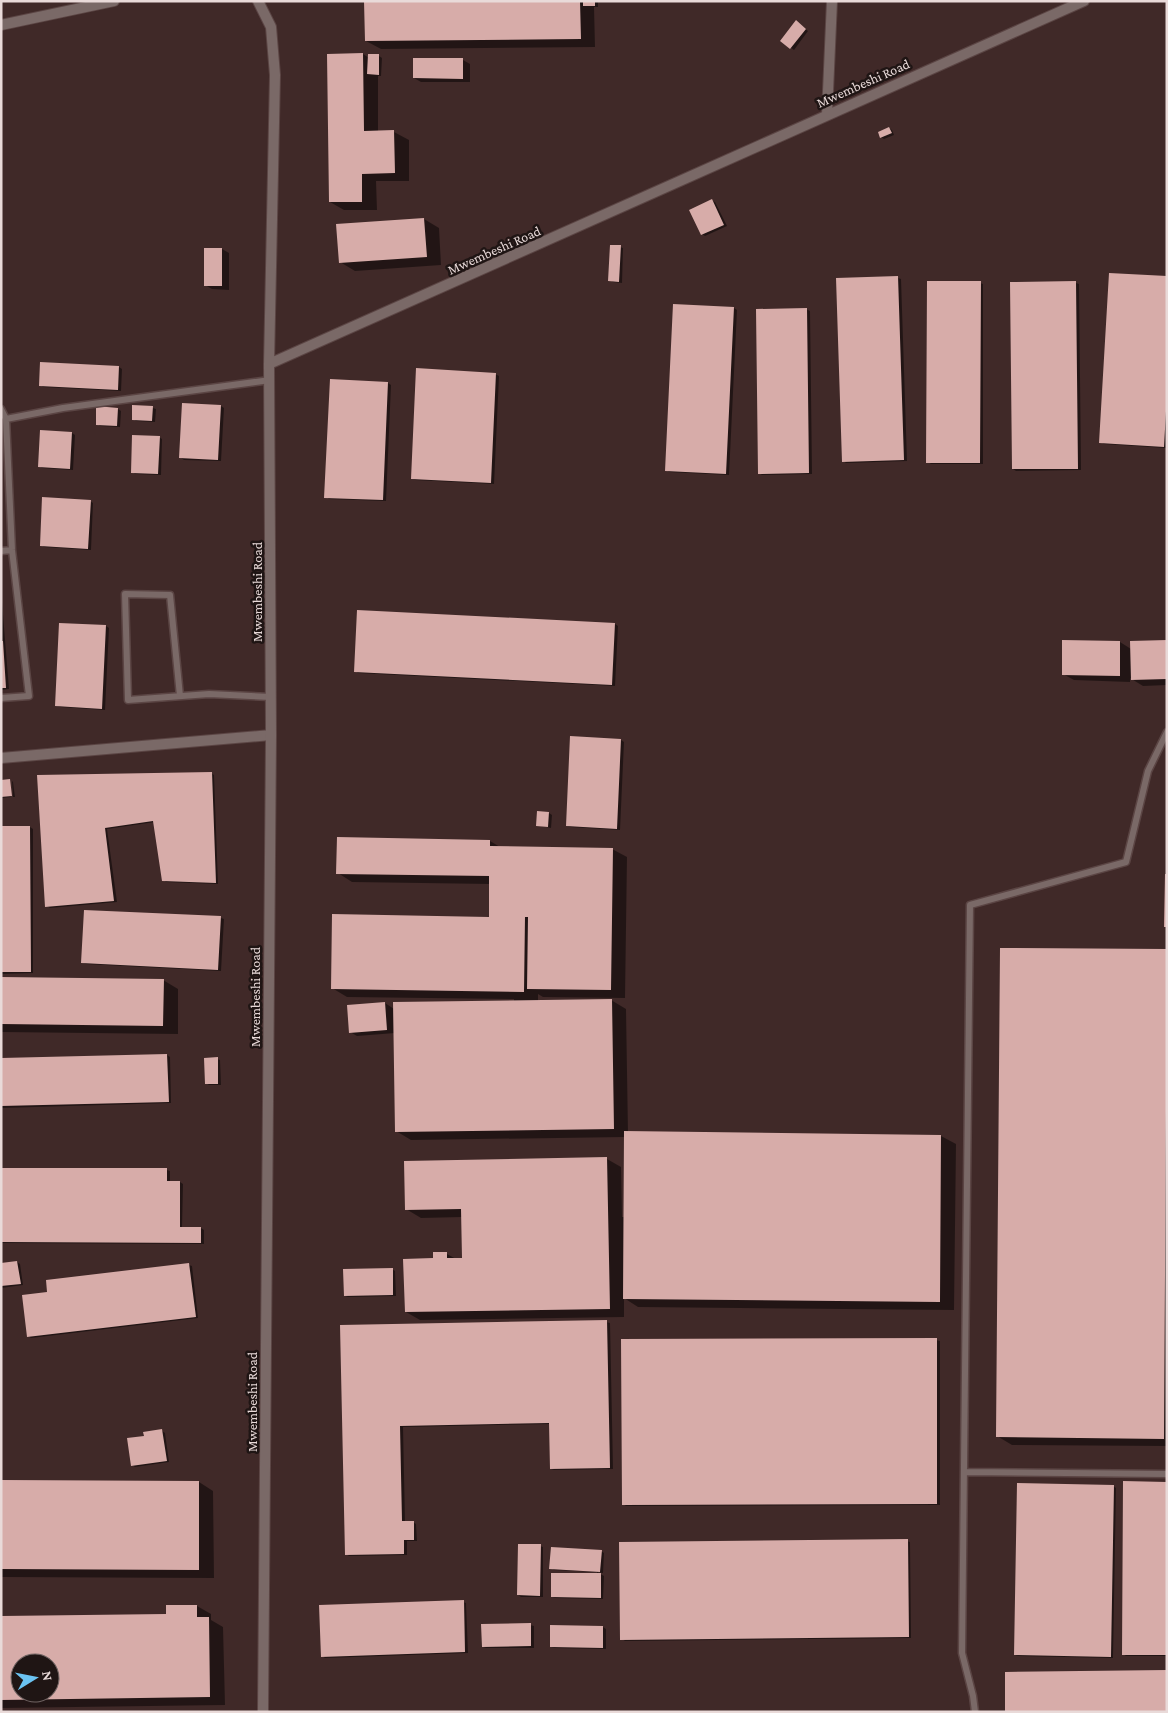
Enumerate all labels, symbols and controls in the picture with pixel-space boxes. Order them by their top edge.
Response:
street label: Mwembeshi Road [814,55,913,111]
street label: Mwembeshi Road [445,222,544,278]
street label: Mwembeshi Road [249,541,265,642]
street label: Mwembeshi Road [247,946,263,1047]
street label: Mwembeshi Road [244,1351,260,1452]
north arrow [10,1653,60,1703]
text: N [39,1670,57,1682]

